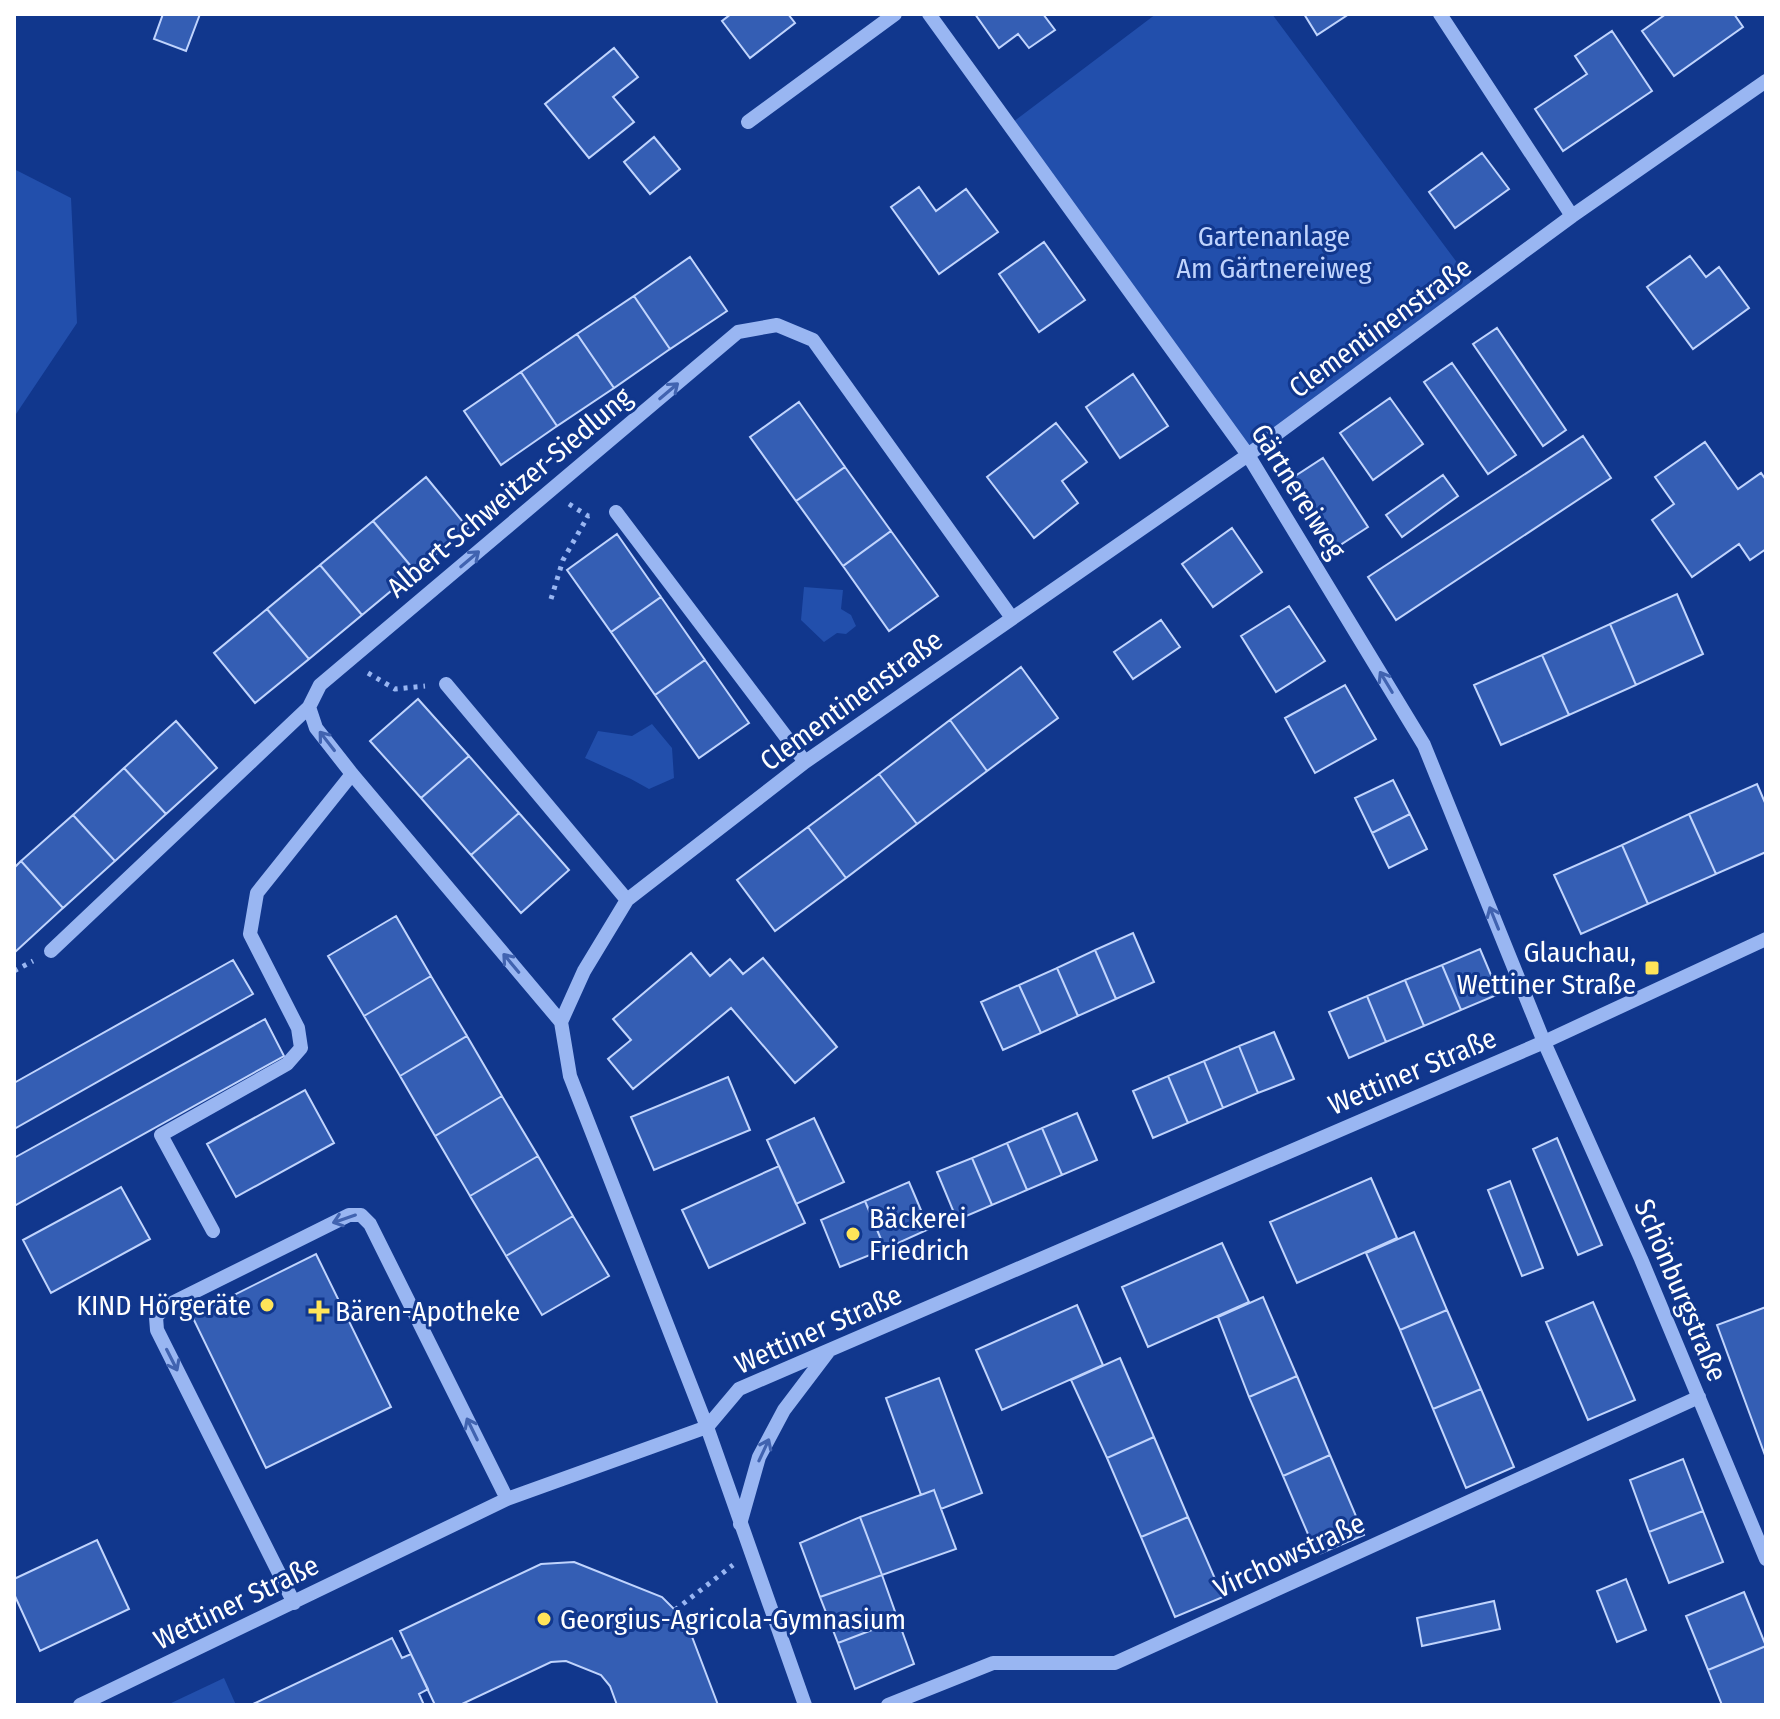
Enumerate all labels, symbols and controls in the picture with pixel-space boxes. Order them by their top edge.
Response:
park label: Gartenanlage Am Gärtnereiweg [1176,220,1372,285]
street label: Clementinenstraße [1283,250,1478,405]
street label: Albert-Schweitzer-Siedlung [380,380,639,604]
one-way arrow [658,382,678,400]
street label: Gärtnereiweg [1244,418,1353,565]
one-way arrow [459,550,479,568]
street label: Clementinenstraße [754,623,949,778]
one-way arrow [1377,671,1393,694]
one-way arrow [318,731,336,752]
one-way arrow [1485,906,1500,931]
place label: Glauchau, Wettiner Straße [1457,936,1636,1001]
one-way arrow [502,953,520,973]
marker: Glauchau, Wettiner Straße [1643,959,1661,977]
street label: Wettiner Straße [1323,1021,1501,1122]
street label: Schönburgstraße [1627,1194,1734,1386]
place label: Bäckerei Friedrich [869,1202,970,1267]
one-way arrow [332,1213,357,1228]
marker: Bäckerei Friedrich [844,1225,862,1243]
street label: Wettiner Straße [730,1278,907,1381]
place label: KIND Hörgeräte [76,1289,251,1322]
place label: Bären-Apotheke [335,1295,520,1328]
marker: KIND Hörgeräte [258,1296,276,1314]
marker: Bären-Apotheke [310,1302,328,1320]
one-way arrow [165,1348,180,1372]
one-way arrow [464,1418,479,1442]
one-way arrow [757,1439,772,1463]
street label: Virchowstraße [1209,1506,1370,1605]
street label: Wettiner Straße [148,1548,324,1657]
place label: Georgius-Agricola-Gymnasium [560,1603,906,1636]
marker: Georgius-Agricola-Gymnasium [535,1610,553,1628]

